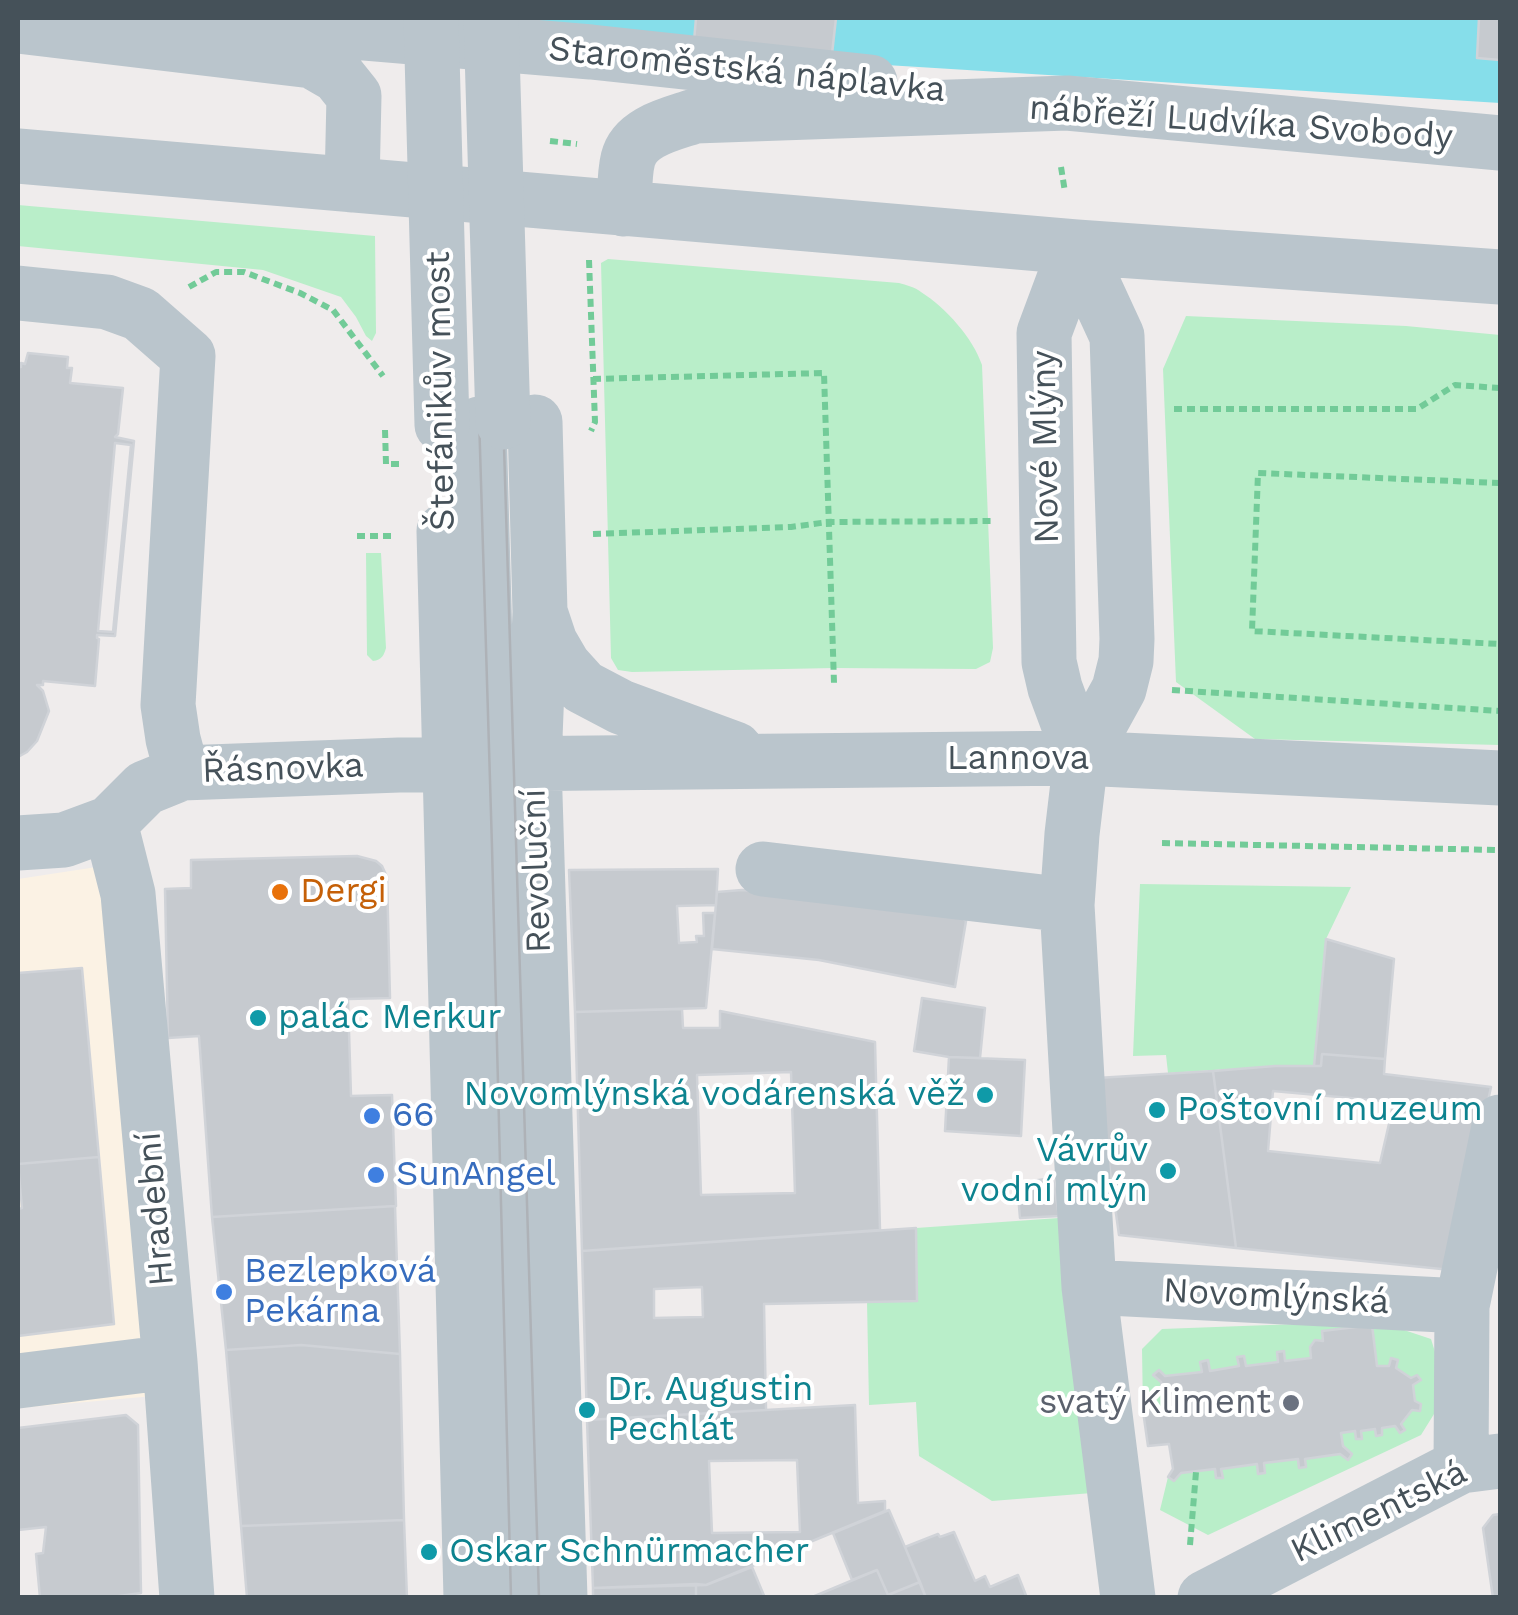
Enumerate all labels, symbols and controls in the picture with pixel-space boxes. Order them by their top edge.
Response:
street label: Staroměstská náplavka [546,28,948,112]
street label: nábřeží Ludvíka Svobody [1028,87,1454,159]
street label: Štefánikův most [418,251,464,531]
street label: Nové Mlýny [1023,350,1069,544]
street label: Lannova [947,738,1089,780]
street label: Řásnovka [201,745,365,793]
street label: Revoluční [513,788,561,954]
place label: Dergi [300,871,387,913]
marker: Dergi [269,881,291,903]
place label: palác Merkur [278,997,502,1039]
marker: palác Merkur [247,1007,269,1029]
place label: Novomlýnská vodárenská věž [463,1074,965,1116]
marker: Novomlýnská vodárenská věž [974,1084,996,1106]
place label: Poštovní muzeum [1177,1089,1483,1131]
place label: 66 [392,1095,435,1137]
marker: Poštovní muzeum [1146,1099,1168,1121]
marker: 66 [361,1105,383,1127]
street label: Hradební [128,1130,184,1288]
place label: Vávrův vodní mlýn [961,1130,1148,1212]
place label: SunAngel [396,1154,556,1196]
marker: Vávrův vodní mlýn [1157,1160,1179,1182]
marker: SunAngel [365,1164,387,1186]
place label: Bezlepková Pekárna [244,1251,436,1333]
street label: Novomlýnská [1162,1270,1390,1324]
marker: Bezlepková Pekárna [213,1281,235,1303]
place label: Dr. Augustin Pechlát [607,1369,813,1451]
place label: svatý Kliment [1039,1382,1271,1424]
marker: svatý Kliment [1280,1392,1302,1414]
marker: Dr. Augustin Pechlát [576,1399,598,1421]
street label: Klimentská [1284,1451,1474,1573]
place label: Oskar Schnürmacher [449,1531,809,1573]
marker: Oskar Schnürmacher [418,1541,440,1563]

